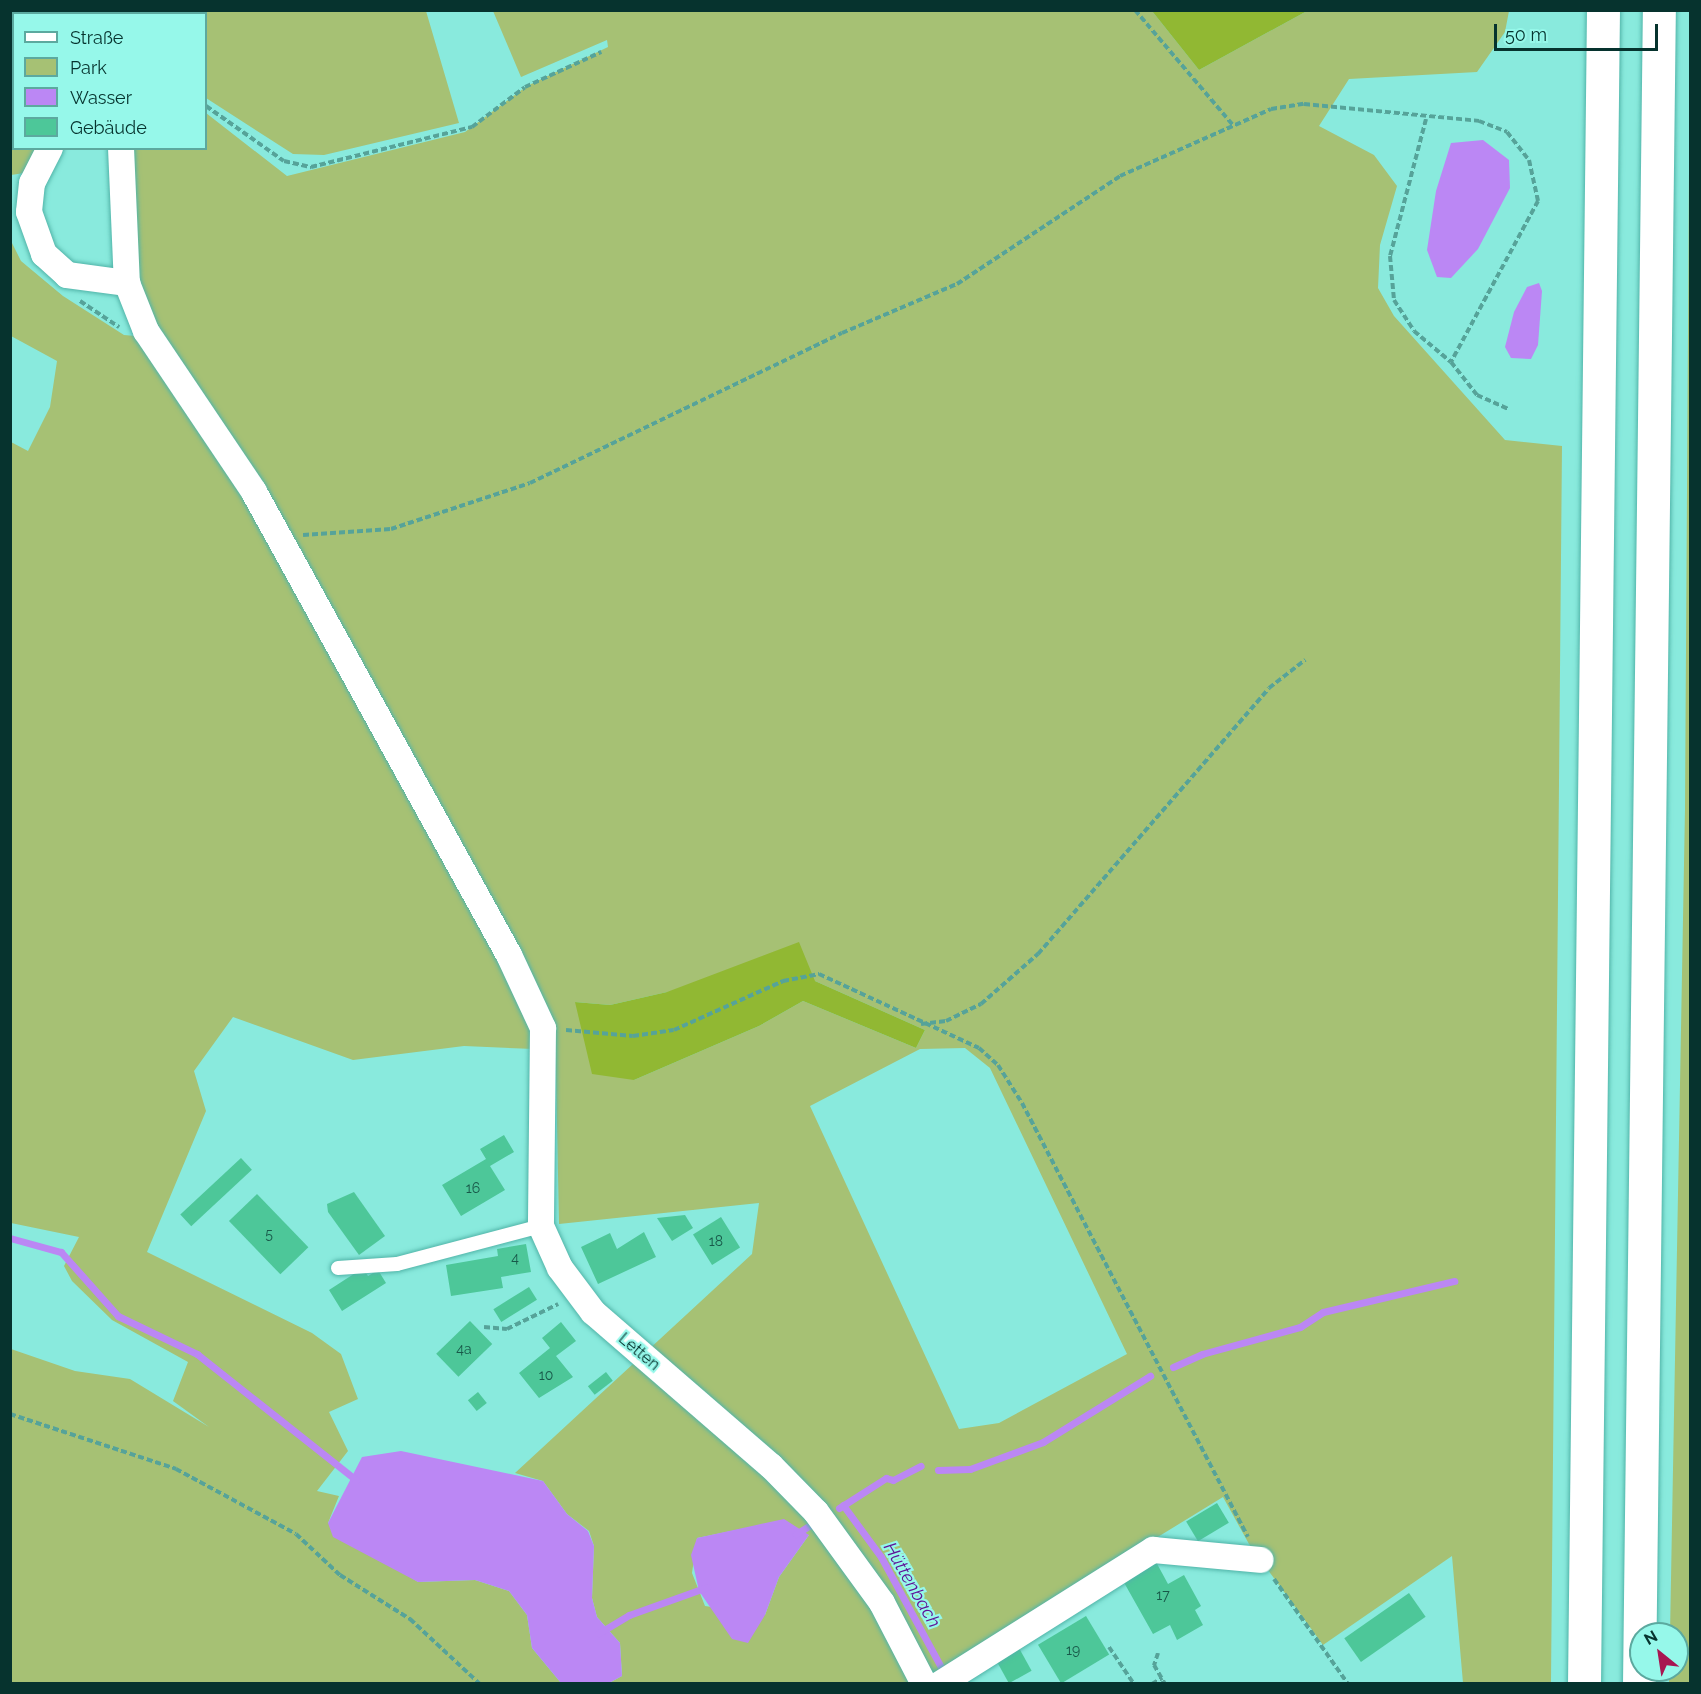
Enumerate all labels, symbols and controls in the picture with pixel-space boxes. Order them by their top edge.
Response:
legend [12,12,207,150]
scale bar [1497,12,1660,50]
text: 50 m [1505,24,1547,45]
text: Straße [70,27,123,48]
text: Park [70,57,107,78]
text: Wasser [70,87,132,108]
text: Gebäude [70,117,147,138]
house number: 16 [466,1180,480,1196]
house number: 5 [265,1226,273,1242]
house number: 18 [709,1233,723,1249]
house number: 4 [511,1250,519,1266]
street label: Letten [615,1329,663,1375]
house number: 4a [456,1341,472,1357]
house number: 10 [539,1367,553,1383]
water label: Hüttenbach [879,1538,945,1632]
house number: 17 [1156,1587,1170,1603]
north arrow [1629,1622,1689,1682]
text: N [1641,1626,1661,1649]
house number: 19 [1066,1642,1080,1658]

